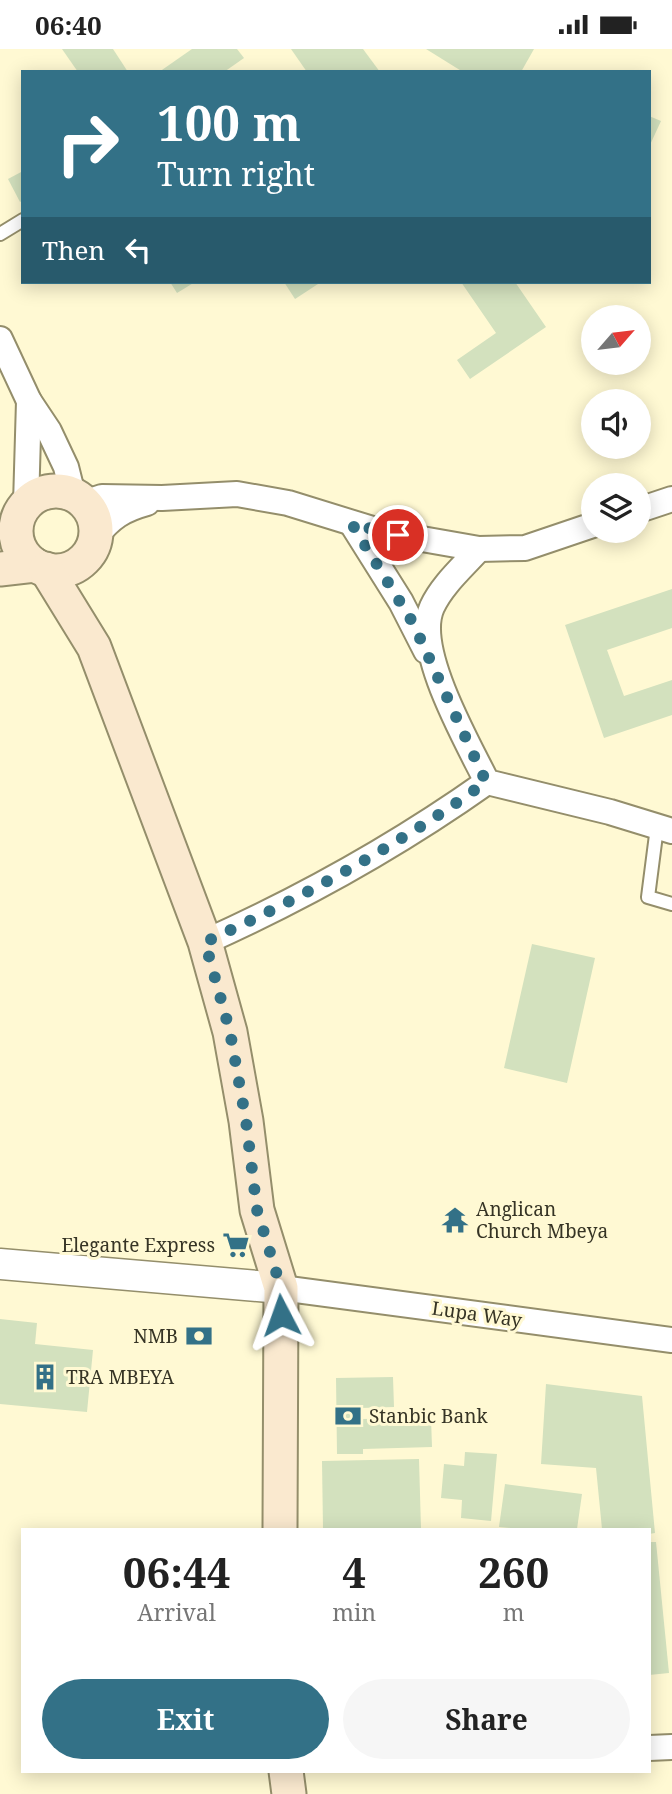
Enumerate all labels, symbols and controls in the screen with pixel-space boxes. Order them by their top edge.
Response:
text: 06:40 [35,7,102,43]
text: 100 m [157,89,301,155]
icon: right [42,98,133,189]
text: Turn right [157,152,315,195]
icon: left [119,231,157,269]
text: Then [42,232,105,268]
north arrow [581,305,651,375]
map controls [581,305,651,543]
button: sound [581,389,651,459]
button: layers [581,473,651,543]
pin [368,505,428,565]
icon: arrive [379,516,417,554]
place label: Anglican Church Mbeya [476,1196,608,1244]
temple icon: Anglican Church Mbeya [440,1205,470,1235]
supermarket icon: Elegante Express [221,1230,251,1260]
place label: Elegante Express [61,1232,215,1258]
position arrow [244,1278,318,1352]
street label: Lupa Way [430,1295,524,1333]
bank icon: NMB [184,1321,214,1351]
place label: NMB [133,1323,178,1349]
building icon: TRA MBEYA [30,1362,60,1392]
place label: TRA MBEYA [66,1364,175,1390]
bank icon: Stanbic Bank [333,1401,363,1431]
place label: Stanbic Bank [369,1403,488,1429]
text: 06:44 [123,1543,230,1600]
text: 4 [342,1543,366,1600]
text: 260 [478,1543,549,1600]
text: Arrival [137,1596,216,1628]
text: min [332,1596,376,1628]
text: m [503,1596,524,1628]
button: Exit [42,1679,329,1759]
button: Share [343,1679,630,1759]

